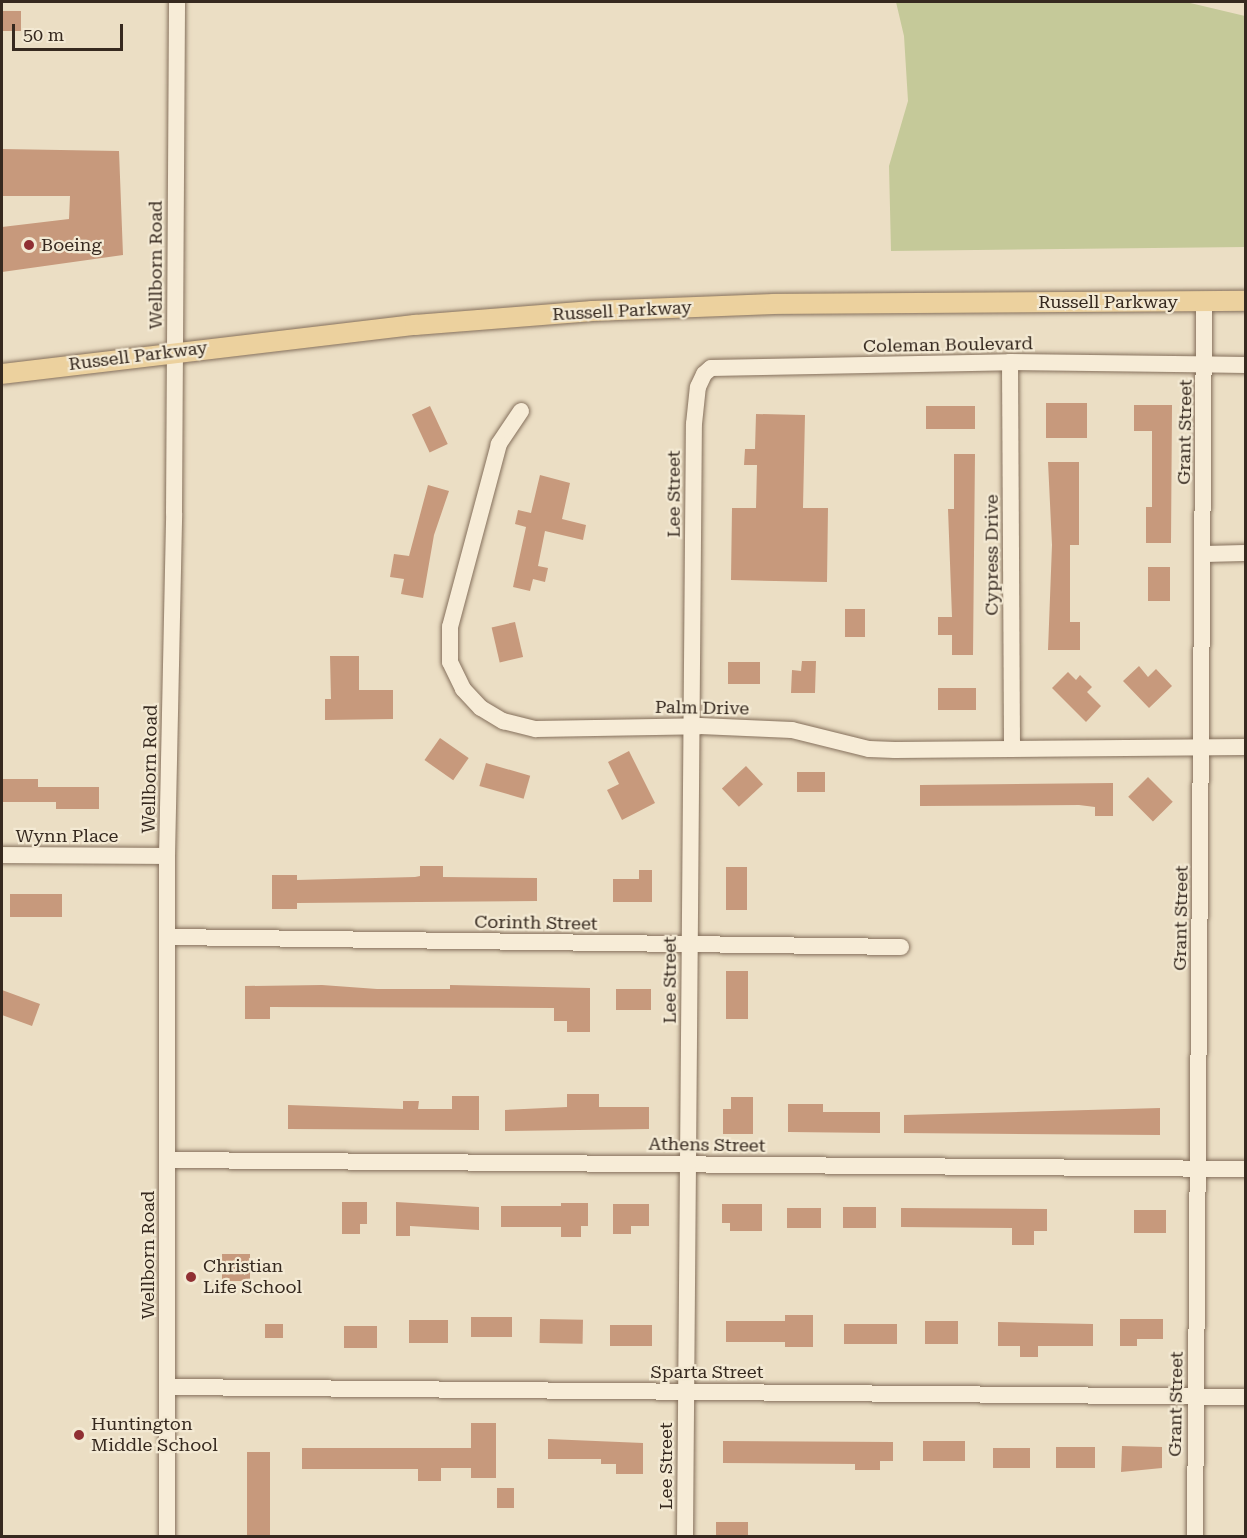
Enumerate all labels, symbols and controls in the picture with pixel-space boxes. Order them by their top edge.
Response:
scale bar [15,12,126,50]
text: 50 m [23,24,64,45]
street label: Wellborn Road [145,201,167,329]
place label: Boeing [41,234,102,256]
marker: Boeing [22,238,36,252]
street label: Russell Parkway [1038,291,1178,313]
street label: Russell Parkway [552,297,692,325]
street label: Coleman Boulevard [863,333,1033,357]
street label: Russell Parkway [67,337,209,375]
street label: Grant Street [1173,379,1197,485]
street label: Lee Street [663,450,685,538]
street label: Cypress Drive [981,494,1003,616]
street label: Palm Drive [655,696,749,720]
street label: Wellborn Road [138,704,162,834]
street label: Wynn Place [16,825,118,847]
street label: Grant Street [1169,865,1193,971]
street label: Corinth Street [474,911,598,935]
street label: Lee Street [659,936,681,1024]
street label: Athens Street [648,1133,766,1157]
street label: Wellborn Road [137,1191,159,1319]
place label: Christian Life School [203,1256,302,1298]
marker: Christian Life School [184,1270,198,1284]
street label: Grant Street [1164,1351,1188,1457]
street label: Sparta Street [651,1361,763,1383]
place label: Huntington Middle School [91,1414,218,1456]
street label: Lee Street [655,1422,677,1510]
marker: Huntington Middle School [72,1428,86,1442]

